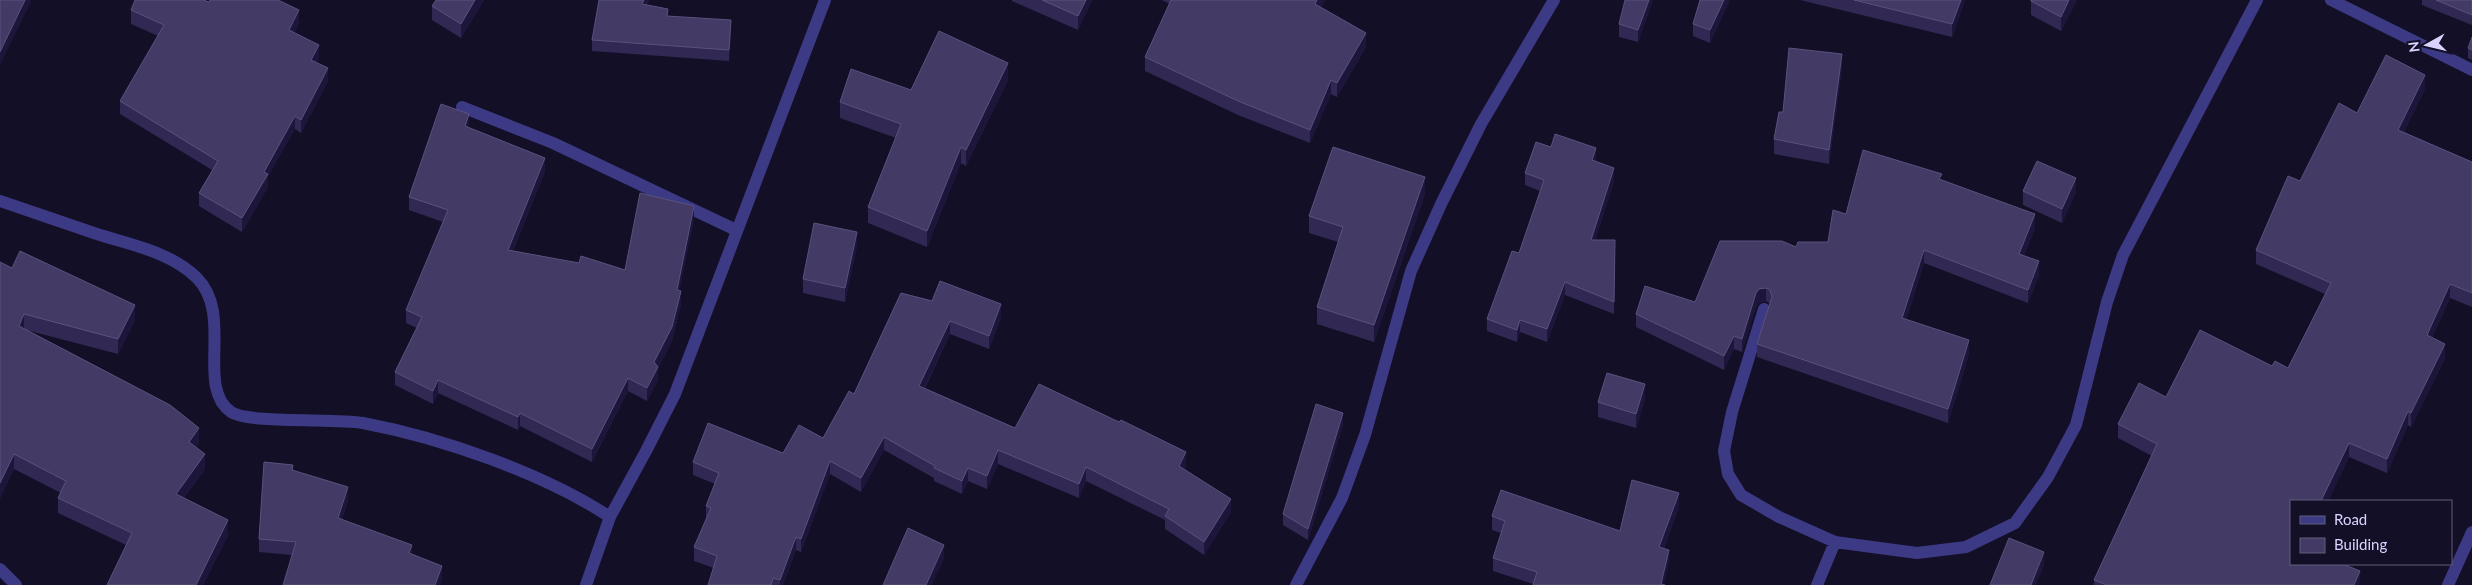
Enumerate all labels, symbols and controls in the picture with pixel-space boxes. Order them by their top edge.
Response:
north arrow [2402,20,2452,70]
text: N [2404,40,2423,53]
legend [2290,500,2452,565]
text: Road [2334,510,2367,528]
text: Building [2334,535,2387,553]

